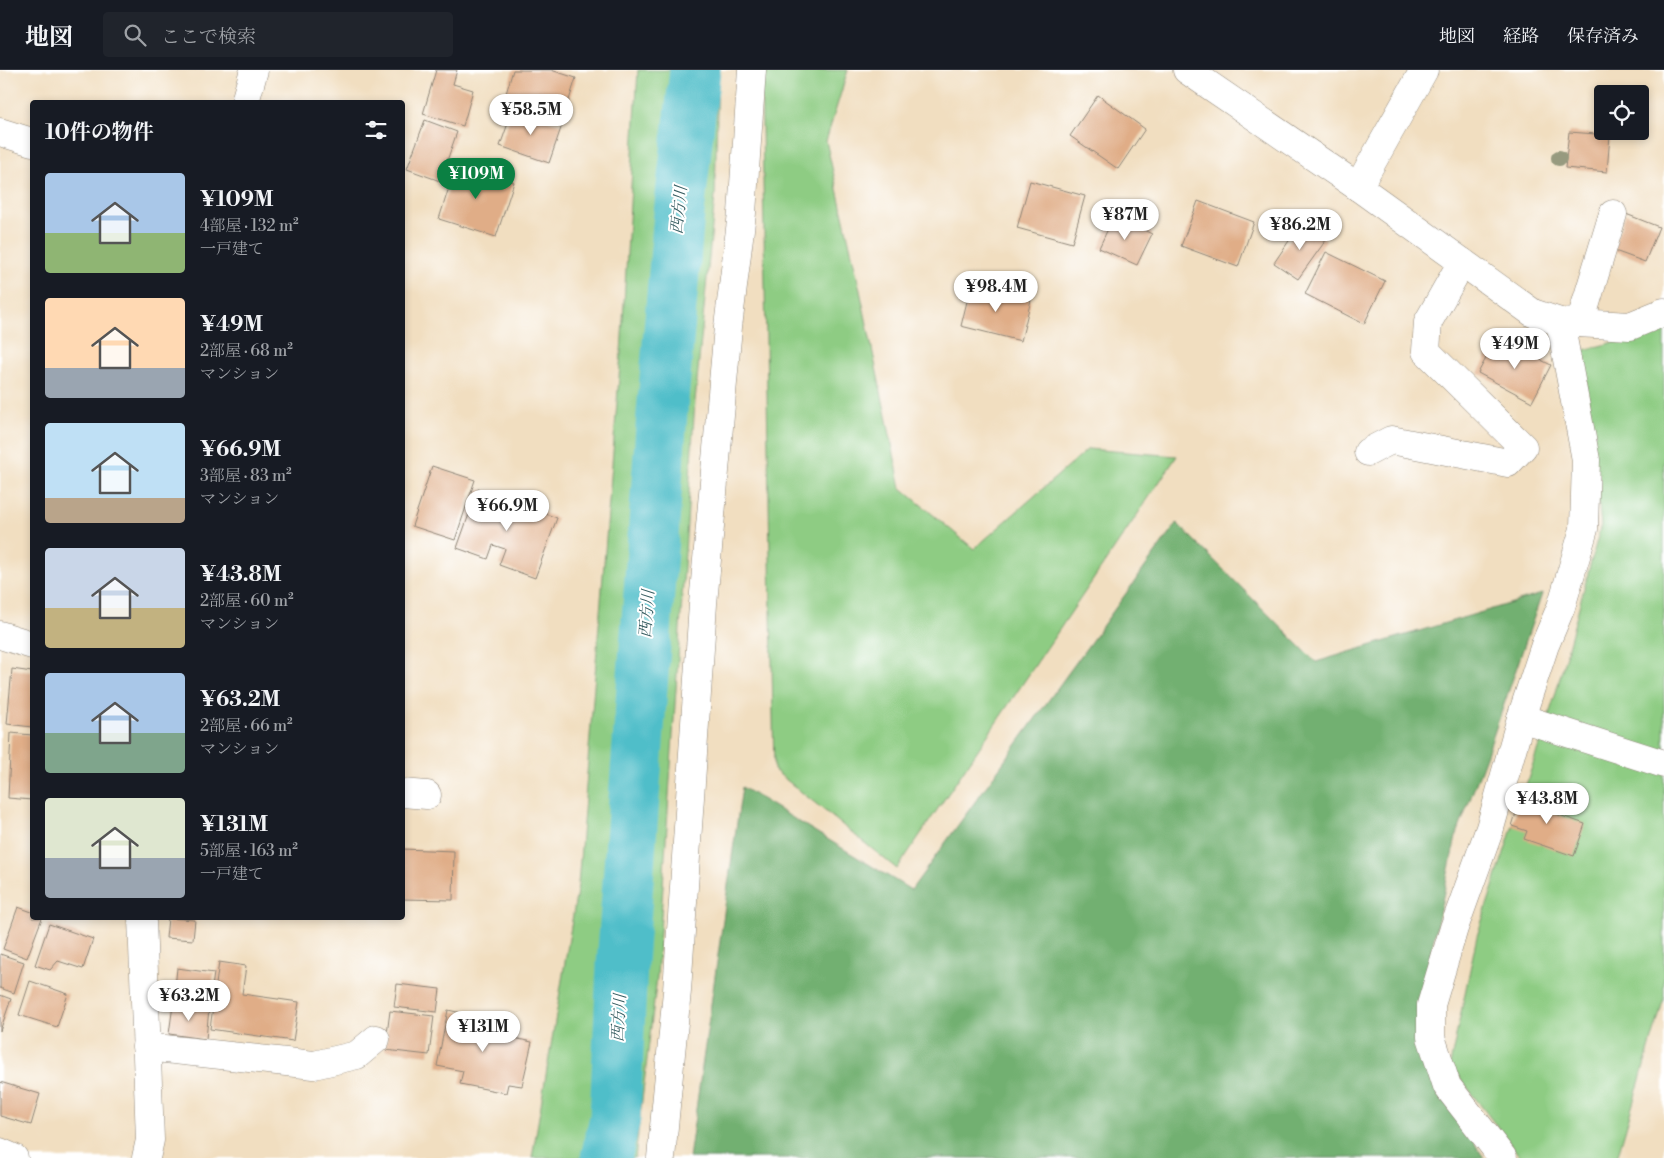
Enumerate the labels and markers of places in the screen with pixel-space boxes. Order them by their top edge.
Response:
pin: ¥58.5M [490,93,572,136]
pin: ¥109M [441,158,511,200]
pin: ¥87M [1095,198,1155,241]
pin: ¥86.2M [1259,208,1341,251]
pin: ¥98.4M [955,270,1037,313]
pin: ¥49M [1485,328,1545,370]
pin: ¥66.9M [466,490,548,532]
pin: ¥43.8M [1506,782,1588,825]
pin: ¥63.2M [148,980,230,1022]
pin: ¥131M [448,1010,518,1053]

